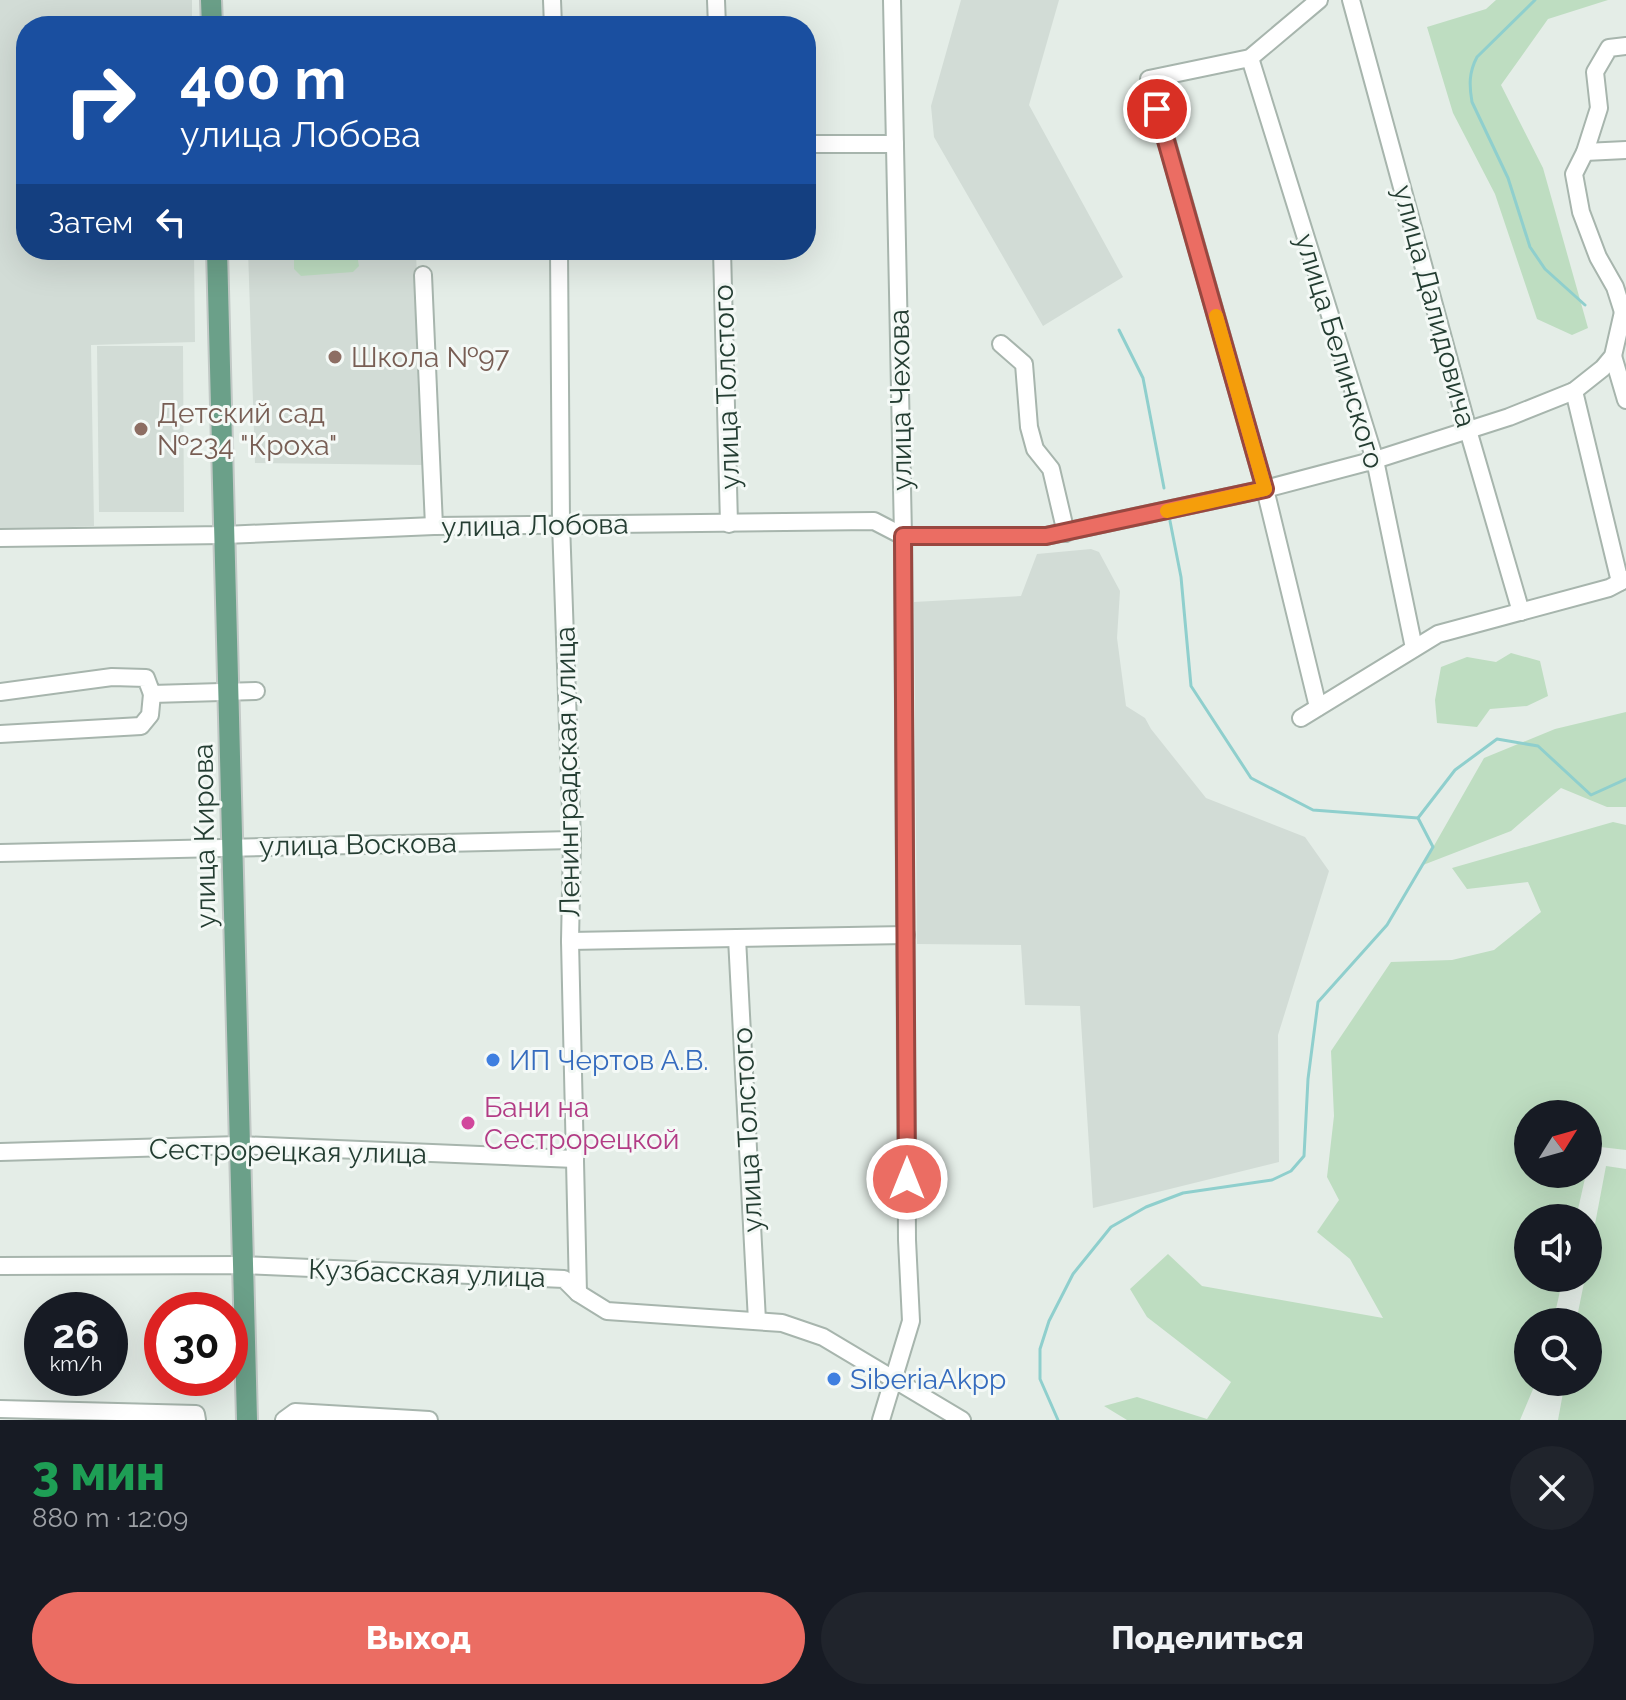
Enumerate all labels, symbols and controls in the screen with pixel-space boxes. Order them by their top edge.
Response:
text: 400 m [180,46,346,112]
icon: right [48,48,152,152]
pin [1123,75,1191,143]
icon: arrive [1135,87,1179,131]
text: улица Лобова [180,113,421,155]
street label: улица Далидовича [1386,181,1483,431]
icon: left [149,200,193,244]
text: Затем [48,205,133,240]
street label: улица Белинского [1288,230,1391,473]
street label: улица Толстого [706,284,747,490]
street label: улица Чехова [882,309,919,491]
place label: Школа №97 [351,341,510,374]
marker: Школа №97 [326,348,344,366]
place label: Детский сад №234 "Кроха" [157,397,337,462]
marker: Детский сад №234 "Кроха" [132,420,150,438]
street label: улица Лобова [441,507,629,544]
street label: Ленинградская улица [548,626,587,918]
street label: улица Кирова [186,743,223,929]
street label: улица Воскова [259,826,457,863]
street label: улица Толстого [726,1027,769,1233]
place label: ИП Чертов А.В. [509,1044,709,1077]
marker: ИП Чертов А.В. [484,1051,502,1069]
place label: Бани на Сестрорецкой [484,1091,679,1156]
north arrow [1514,1100,1602,1188]
map controls [1514,1100,1602,1396]
marker: Бани на Сестрорецкой [459,1114,477,1132]
street label: Сестрорецкая улица [149,1133,427,1170]
position arrow [865,1137,949,1221]
button: sound [1514,1204,1602,1292]
street label: Кузбасская улица [308,1253,546,1294]
speed limit sign: 30 [144,1292,248,1396]
button: search [1514,1308,1602,1396]
text: 26 [53,1310,99,1357]
text: km/h [50,1352,102,1376]
place label: SiberiaAkpp [850,1363,1006,1396]
marker: SiberiaAkpp [825,1370,843,1388]
text: 3 мин [32,1445,165,1501]
button: close [1510,1446,1594,1530]
text: 880 m · 12:09 [32,1503,188,1533]
button: Выход [32,1592,805,1684]
button: Поделиться [821,1592,1594,1684]

